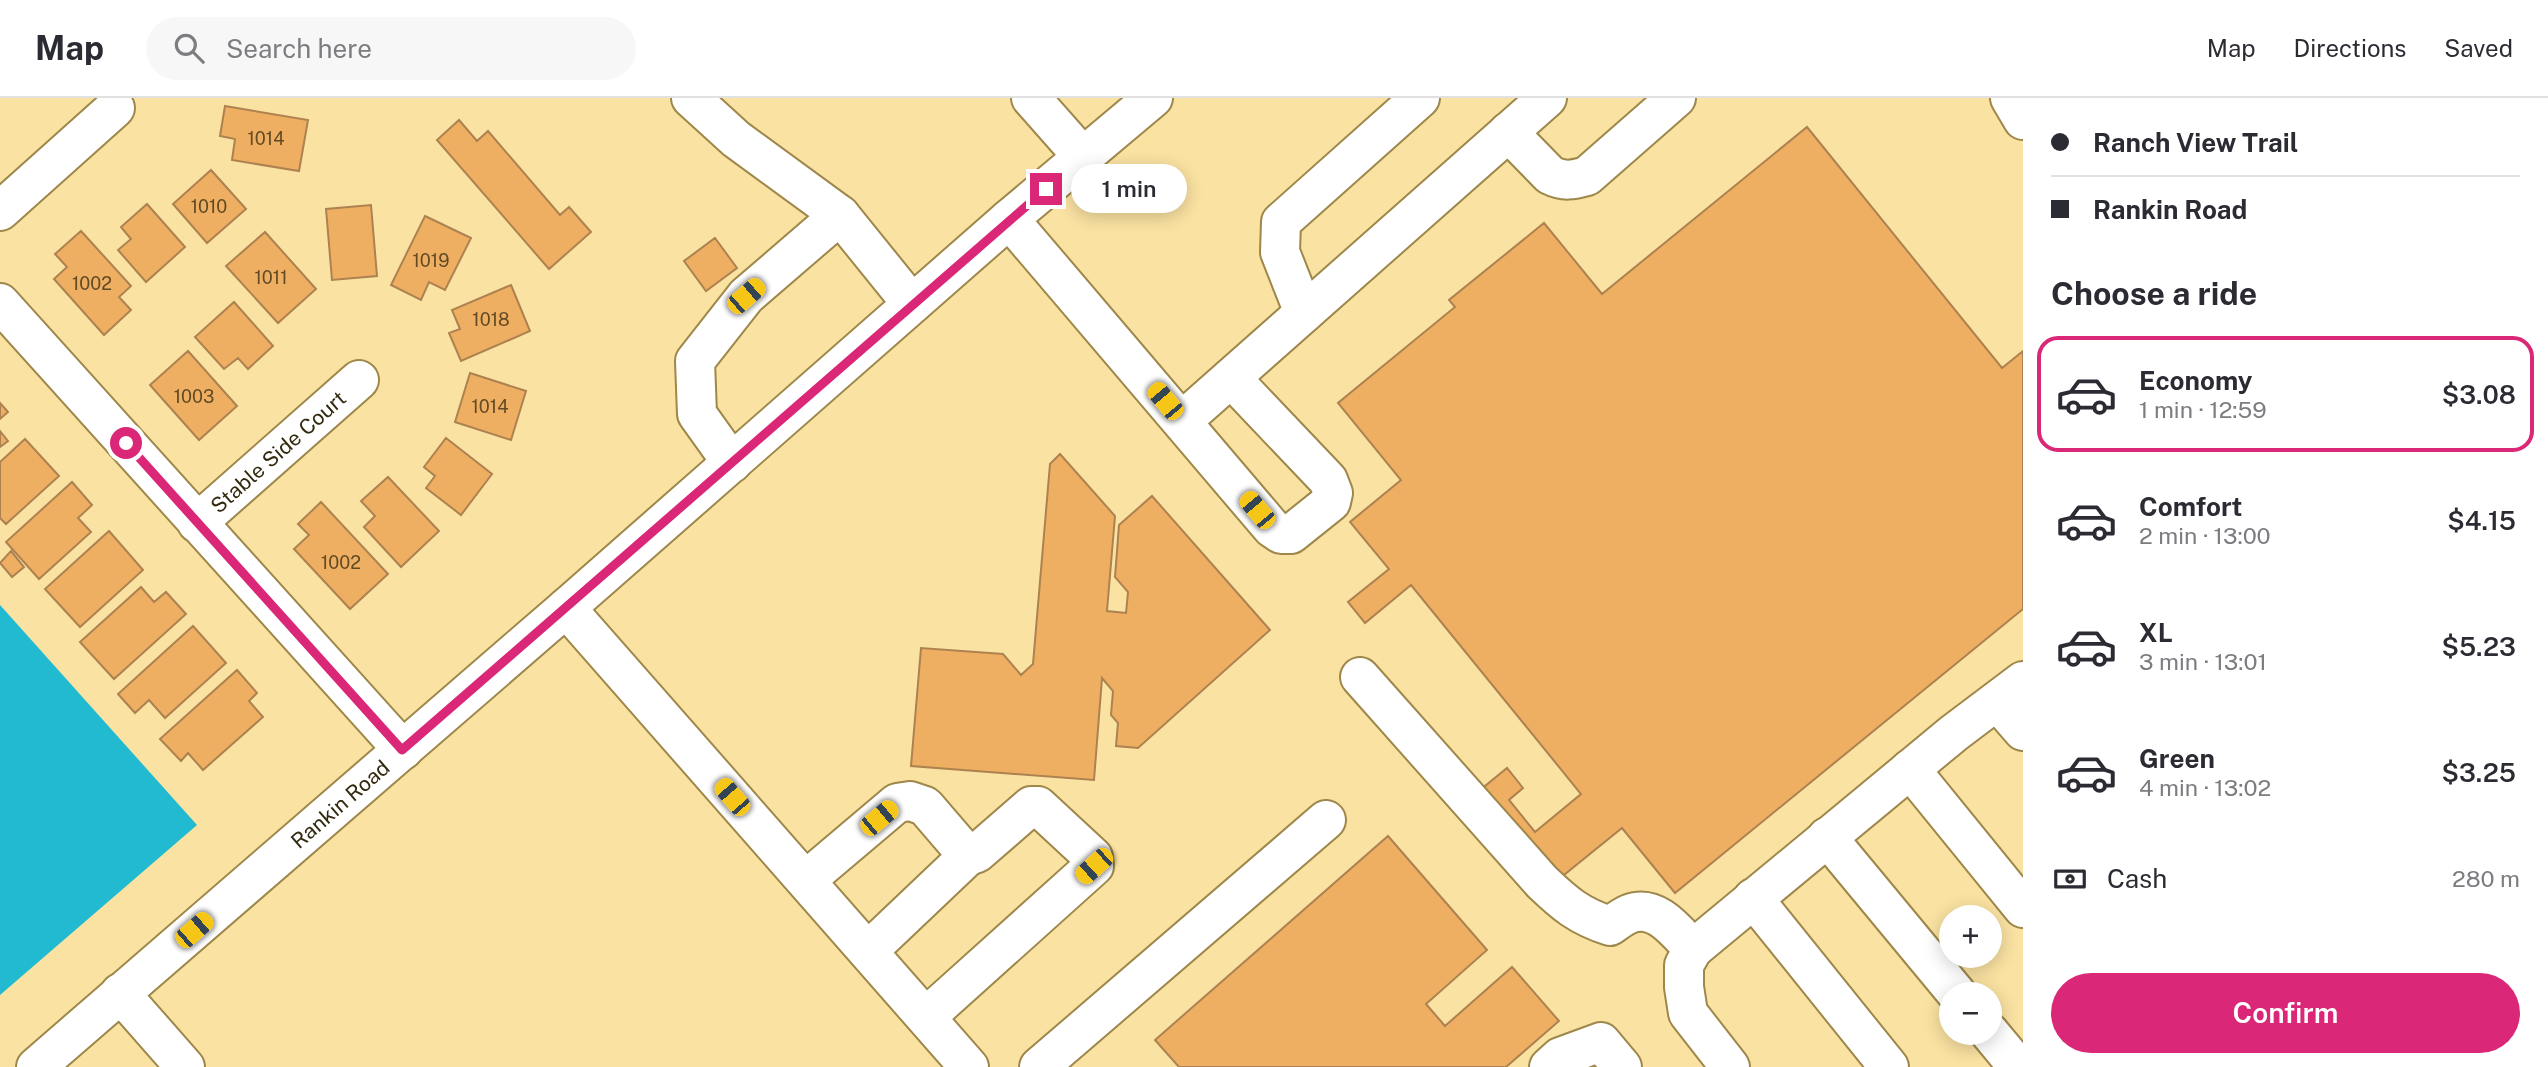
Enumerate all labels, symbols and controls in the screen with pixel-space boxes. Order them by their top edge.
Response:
search box [146,17,636,80]
text: Map [35,29,104,67]
icon: search [170,29,208,67]
text: Search here [226,33,372,64]
text: Map [2207,34,2256,62]
text: Directions [2294,34,2406,62]
text: Saved [2444,34,2513,62]
text: Ranch View Trail [2093,127,2298,158]
house number: 1014 [248,128,284,149]
callout: 1 min [1070,164,1186,214]
route end [1030,173,1062,205]
text: 1 min [1102,175,1156,202]
text: Rankin Road [2093,194,2247,225]
house number: 1010 [191,196,227,217]
house number: 1019 [413,250,449,271]
house number: 1011 [255,267,288,288]
house number: 1002 [72,273,112,294]
car [724,274,769,318]
text: Choose a ride [2051,275,2257,312]
house number: 1018 [472,309,510,330]
icon: car [2055,363,2118,426]
text: Economy [2139,365,2252,396]
car [1144,378,1187,424]
text: $3.08 [2442,379,2516,410]
street label: Stable Side Court [205,385,351,518]
house number: 1003 [174,386,214,407]
house number: 1014 [472,396,508,417]
text: 1 min · 12:59 [2139,396,2267,423]
route start [110,427,142,459]
car [1236,487,1279,533]
icon: car [2055,489,2118,552]
text: Comfort [2139,491,2242,522]
text: $4.15 [2447,505,2516,536]
text: 2 min · 13:00 [2139,522,2271,549]
house number: 1002 [321,552,361,573]
icon: car [2055,615,2118,678]
text: XL [2139,617,2173,648]
text: $5.23 [2441,631,2516,662]
text: 3 min · 13:01 [2139,648,2267,675]
icon: car [2055,741,2118,804]
text: Green [2139,743,2215,774]
street label: Rankin Road [286,754,394,853]
text: $3.25 [2441,757,2516,788]
car [711,774,754,820]
text: 4 min · 13:02 [2139,774,2271,801]
car [857,796,902,840]
car [1072,844,1117,888]
icon: cash [2051,860,2089,898]
text: Cash [2107,863,2167,894]
text: 280 m [2452,865,2520,892]
map controls [1939,905,2002,1045]
button: + [1939,905,2002,968]
car [172,908,217,952]
button: Confirm [2051,973,2520,1053]
button: − [1939,982,2002,1045]

